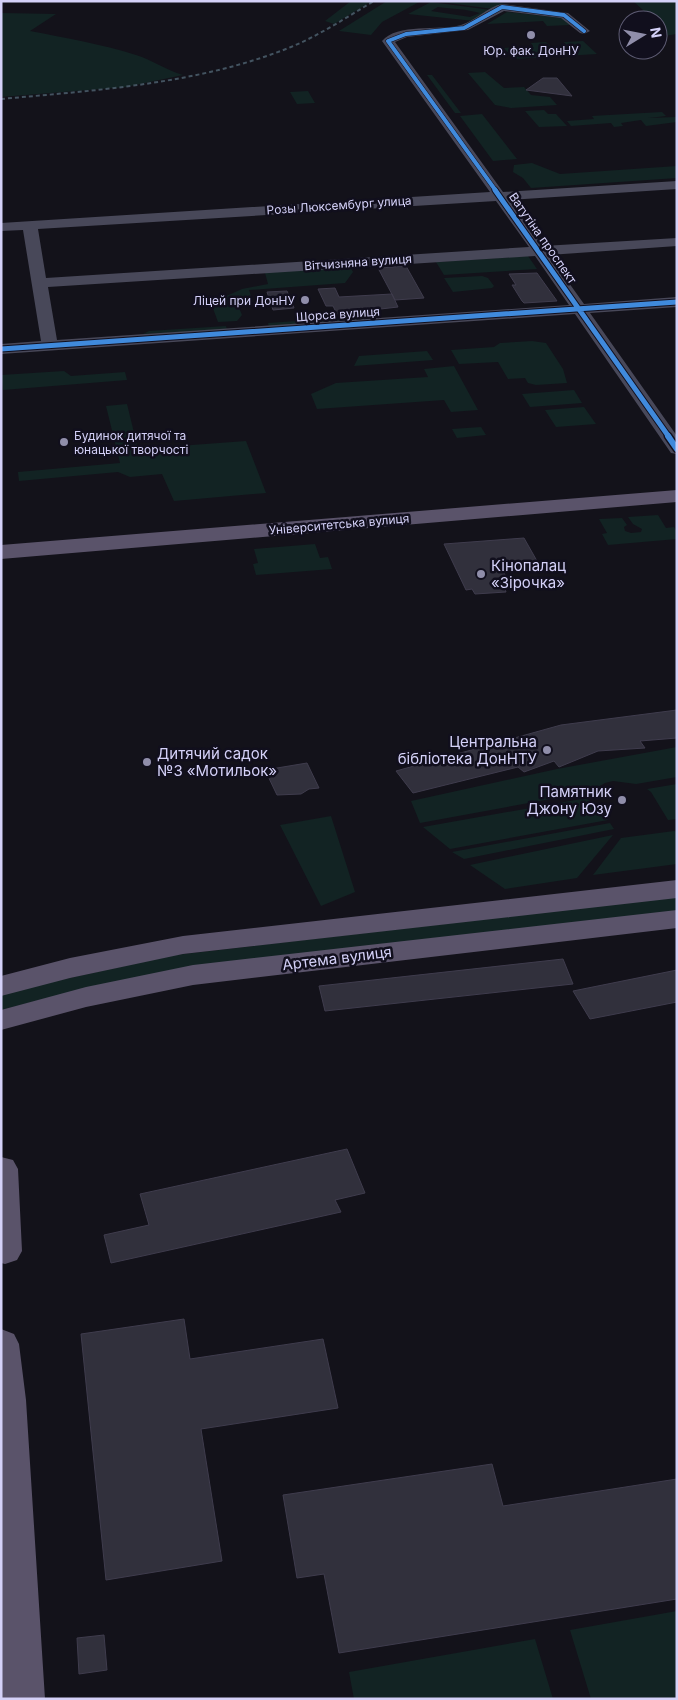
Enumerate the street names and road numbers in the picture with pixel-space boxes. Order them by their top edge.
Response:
street label: Ватутіна проспект [506,190,580,287]
street label: Розы Люксембург улица [266,192,412,218]
street label: Вітчизняна вулиця [304,251,412,273]
street label: Щорса вулиця [296,304,380,324]
street label: Університетська вулиця [268,510,410,538]
street label: Артема вулиця [281,942,393,974]

